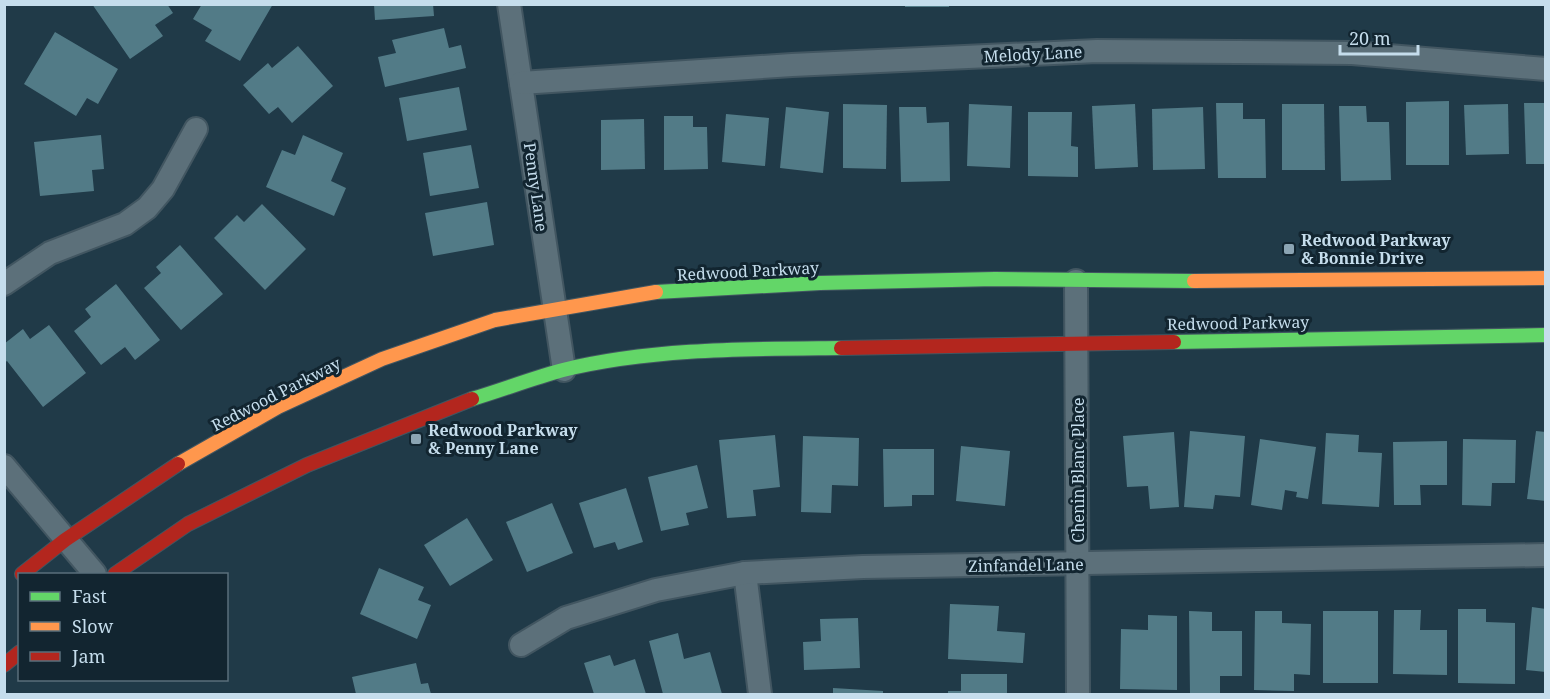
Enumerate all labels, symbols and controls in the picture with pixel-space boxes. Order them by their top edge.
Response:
scale bar [1340,18,1418,56]
text: 20 m [1349,26,1391,50]
street label: Melody Lane [983,40,1083,68]
street label: Penny Lane [519,141,553,233]
place label: Redwood Parkway & Bonnie Drive [1301,229,1451,269]
marker: Redwood Parkway & Bonnie Drive [1282,242,1296,256]
street label: Redwood Parkway [676,256,821,286]
street label: Redwood Parkway [1167,311,1310,335]
street label: Redwood Parkway [208,351,345,436]
street label: Chenin Blanc Place [1067,397,1089,543]
place label: Redwood Parkway & Penny Lane [428,419,578,459]
marker: Redwood Parkway & Penny Lane [409,432,423,446]
street label: Zinfandel Lane [968,553,1084,577]
legend [18,573,228,681]
text: Fast [72,584,107,608]
text: Slow [72,614,114,638]
text: Jam [71,644,106,668]

